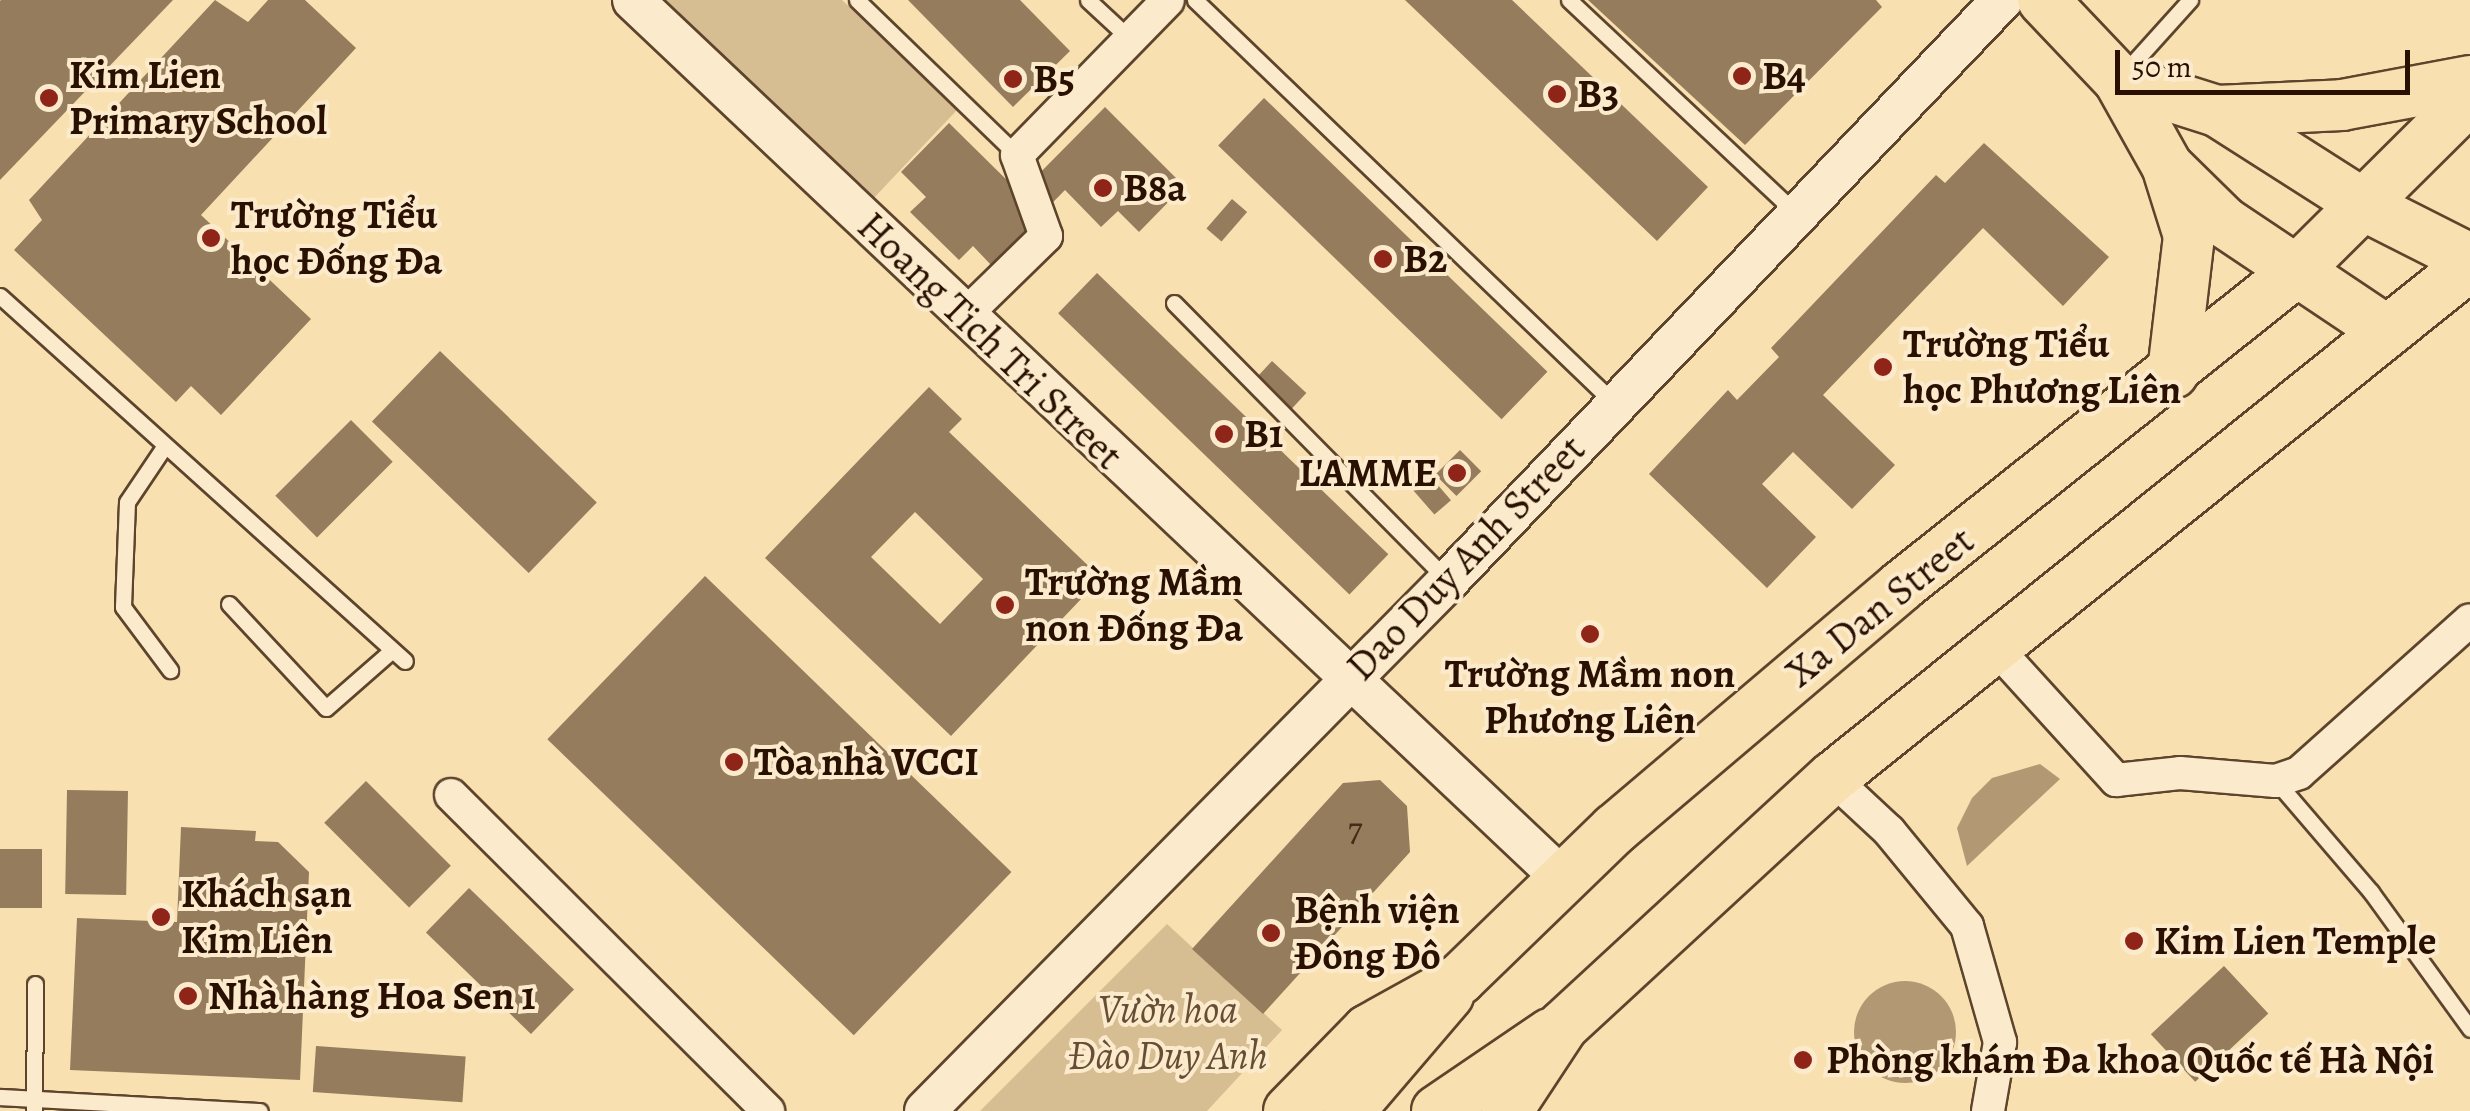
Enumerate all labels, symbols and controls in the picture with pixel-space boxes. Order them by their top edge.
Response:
scale bar [2120,30,2415,92]
text: 50 m [2132,47,2192,87]
place label: Kim Lien Primary School [69,51,327,145]
place label: B4 [1762,52,1806,100]
place label: B5 [1033,55,1075,103]
marker: B4 [1731,65,1753,87]
marker: B5 [1002,68,1024,90]
place label: B3 [1577,70,1619,118]
marker: B3 [1546,83,1568,105]
marker: Kim Lien Primary School [38,87,60,109]
place label: B8a [1123,164,1187,212]
marker: B8a [1092,177,1114,199]
place label: Trường Tiểu học Đống Đa [231,191,443,285]
street label: Hoang Tich Tri Street [848,202,1132,480]
marker: Trường Tiểu học Đống Đa [200,227,222,249]
place label: B2 [1403,235,1447,283]
marker: B2 [1372,248,1394,270]
place label: Trường Tiểu học Phương Liên [1903,320,2181,414]
marker: Trường Tiểu học Phương Liên [1872,356,1894,378]
place label: B1 [1244,410,1283,458]
marker: B1 [1213,423,1235,445]
street label: Dao Duy Anh Street [1337,425,1595,691]
place label: L'AMME [1299,449,1437,497]
marker: L'AMME [1446,462,1468,484]
street label: Xa Dan Street [1777,517,1983,697]
place label: Trường Mầm non Đống Đa [1025,558,1243,652]
marker: Trường Mầm non Đống Đa [994,594,1016,616]
marker: Trường Mầm non Phương Liên [1579,623,1601,645]
place label: Trường Mầm non Phương Liên [1445,650,1735,744]
place label: Tòa nhà VCCI [754,738,979,786]
marker: Tòa nhà VCCI [723,751,745,773]
house number: 7 [1348,808,1362,850]
place label: Khách sạn Kim Liên [181,870,352,964]
place label: Bệnh viện Đông Đô [1294,886,1460,980]
marker: Khách sạn Kim Liên [150,906,172,928]
place label: Kim Lien Temple [2154,917,2436,965]
marker: Bệnh viện Đông Đô [1258,920,1284,946]
marker: Kim Lien Temple [2123,930,2145,952]
place label: Nhà hàng Hoa Sen 1 [208,972,536,1020]
marker: Nhà hàng Hoa Sen 1 [177,985,199,1007]
park label: Vườn hoa Đào Duy Anh [1068,986,1268,1080]
place label: Phòng khám Đa khoa Quốc tế Hà Nội [1826,1036,2434,1084]
marker: Phòng khám Đa khoa Quốc tế Hà Nội [1790,1047,1816,1073]

